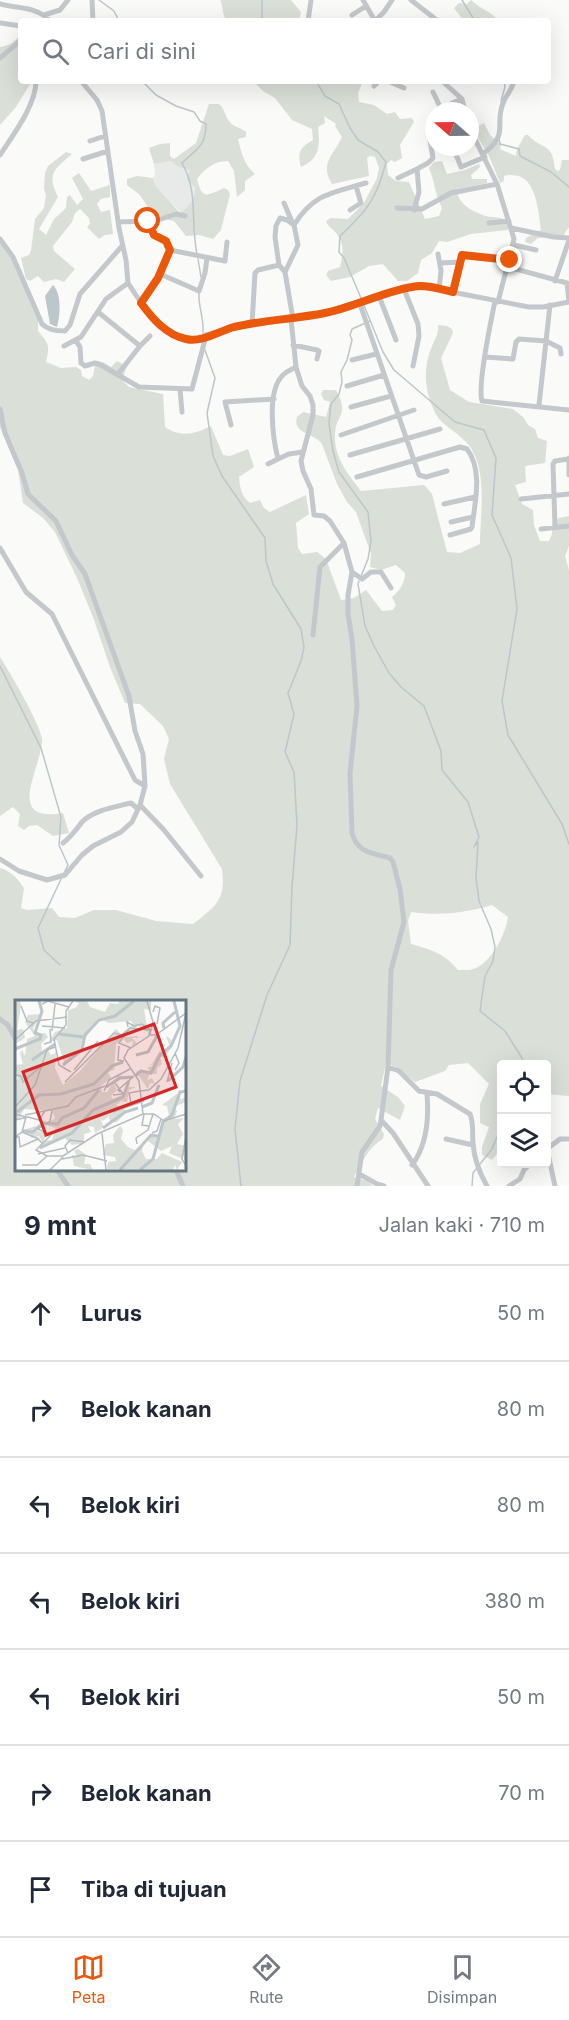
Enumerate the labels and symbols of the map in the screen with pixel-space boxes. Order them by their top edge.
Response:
north arrow [425,102,479,156]
route start [134,207,160,233]
route end [496,246,522,272]
inset map [15,1000,186,1171]

